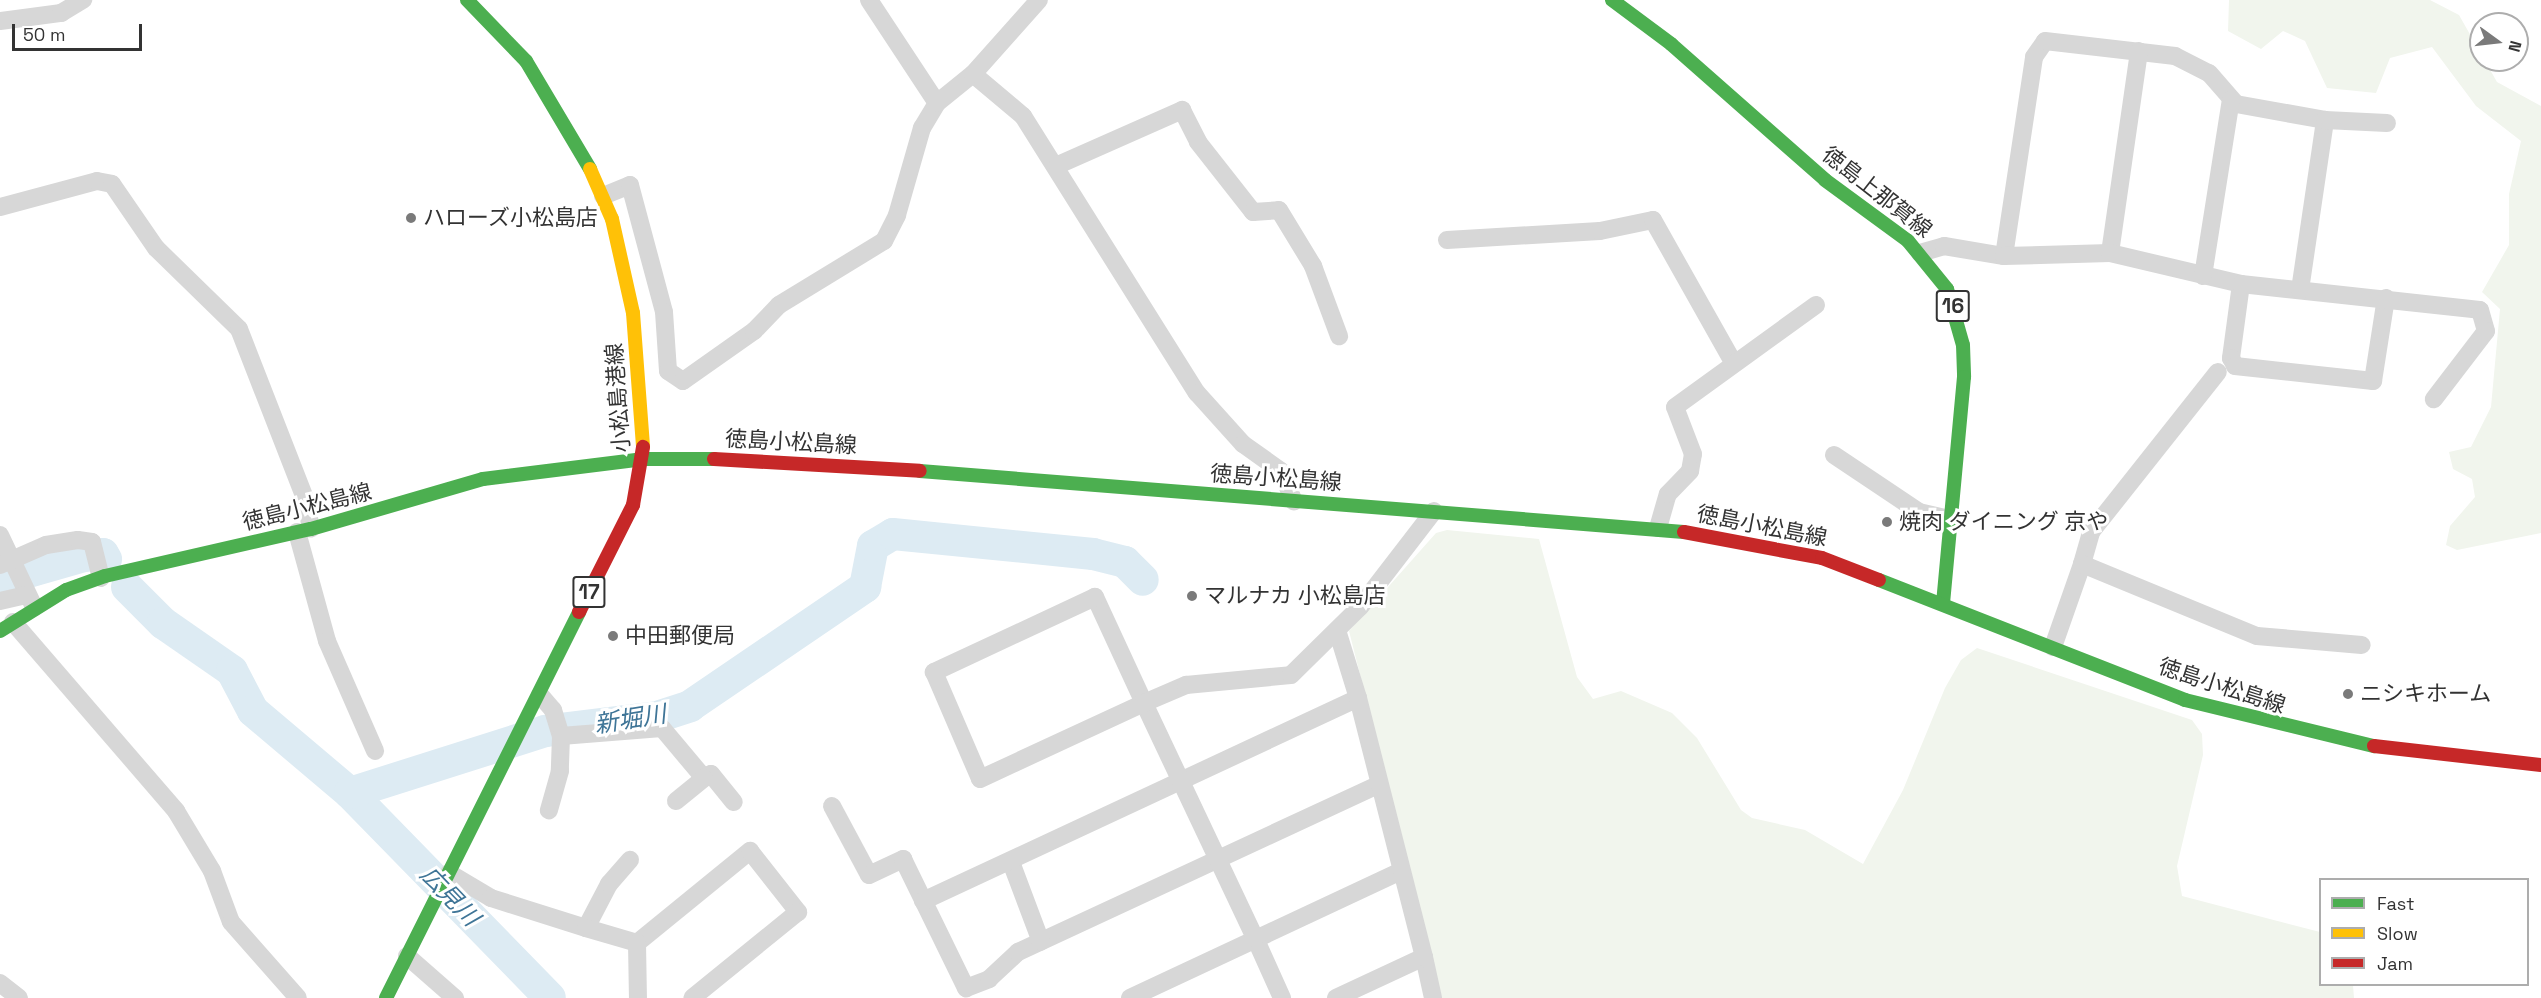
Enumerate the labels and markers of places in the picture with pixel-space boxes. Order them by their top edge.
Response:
place label: ハローズ小松島店 [423,205,599,231]
marker: ハローズ小松島店 [404,211,418,225]
place label: 焼肉 ダイニング 京や [1899,509,2108,535]
marker: 焼肉 ダイニング 京や [1880,515,1894,529]
place label: マルナカ 小松島店 [1204,583,1386,609]
marker: マルナカ 小松島店 [1185,589,1199,603]
place label: 中田郵便局 [625,623,735,649]
marker: 中田郵便局 [606,629,620,643]
place label: ニシキホーム [2360,681,2492,707]
marker: ニシキホーム [2341,687,2355,701]

